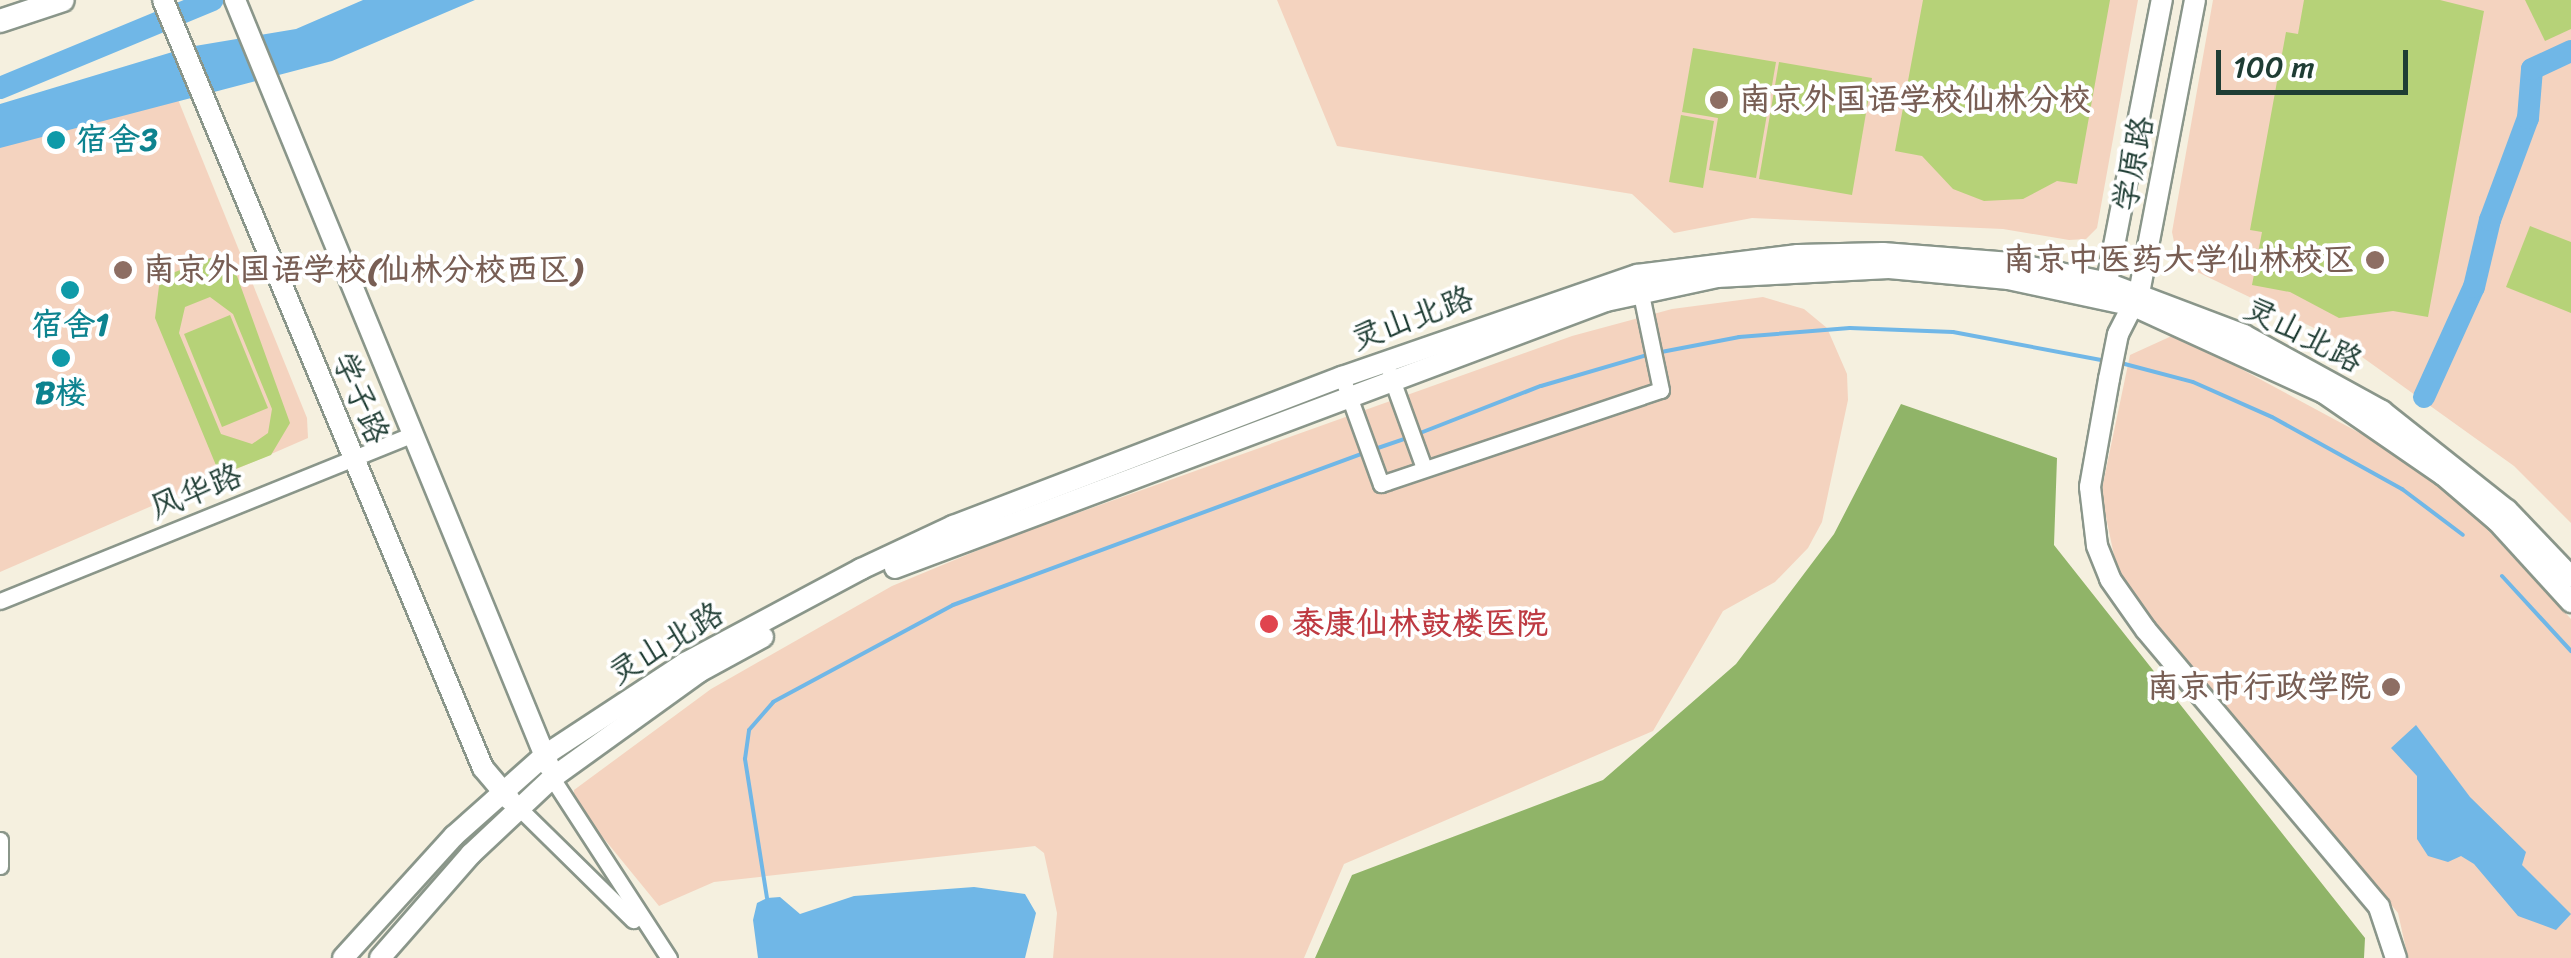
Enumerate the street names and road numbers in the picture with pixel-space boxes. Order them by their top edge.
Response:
street label: 学原路 [2106,113,2162,215]
street label: 灵山北路 [1345,279,1479,359]
street label: 灵山北路 [2237,289,2369,381]
street label: 学子路 [324,346,396,450]
street label: 风华路 [144,456,248,528]
street label: 灵山北路 [601,595,731,693]

